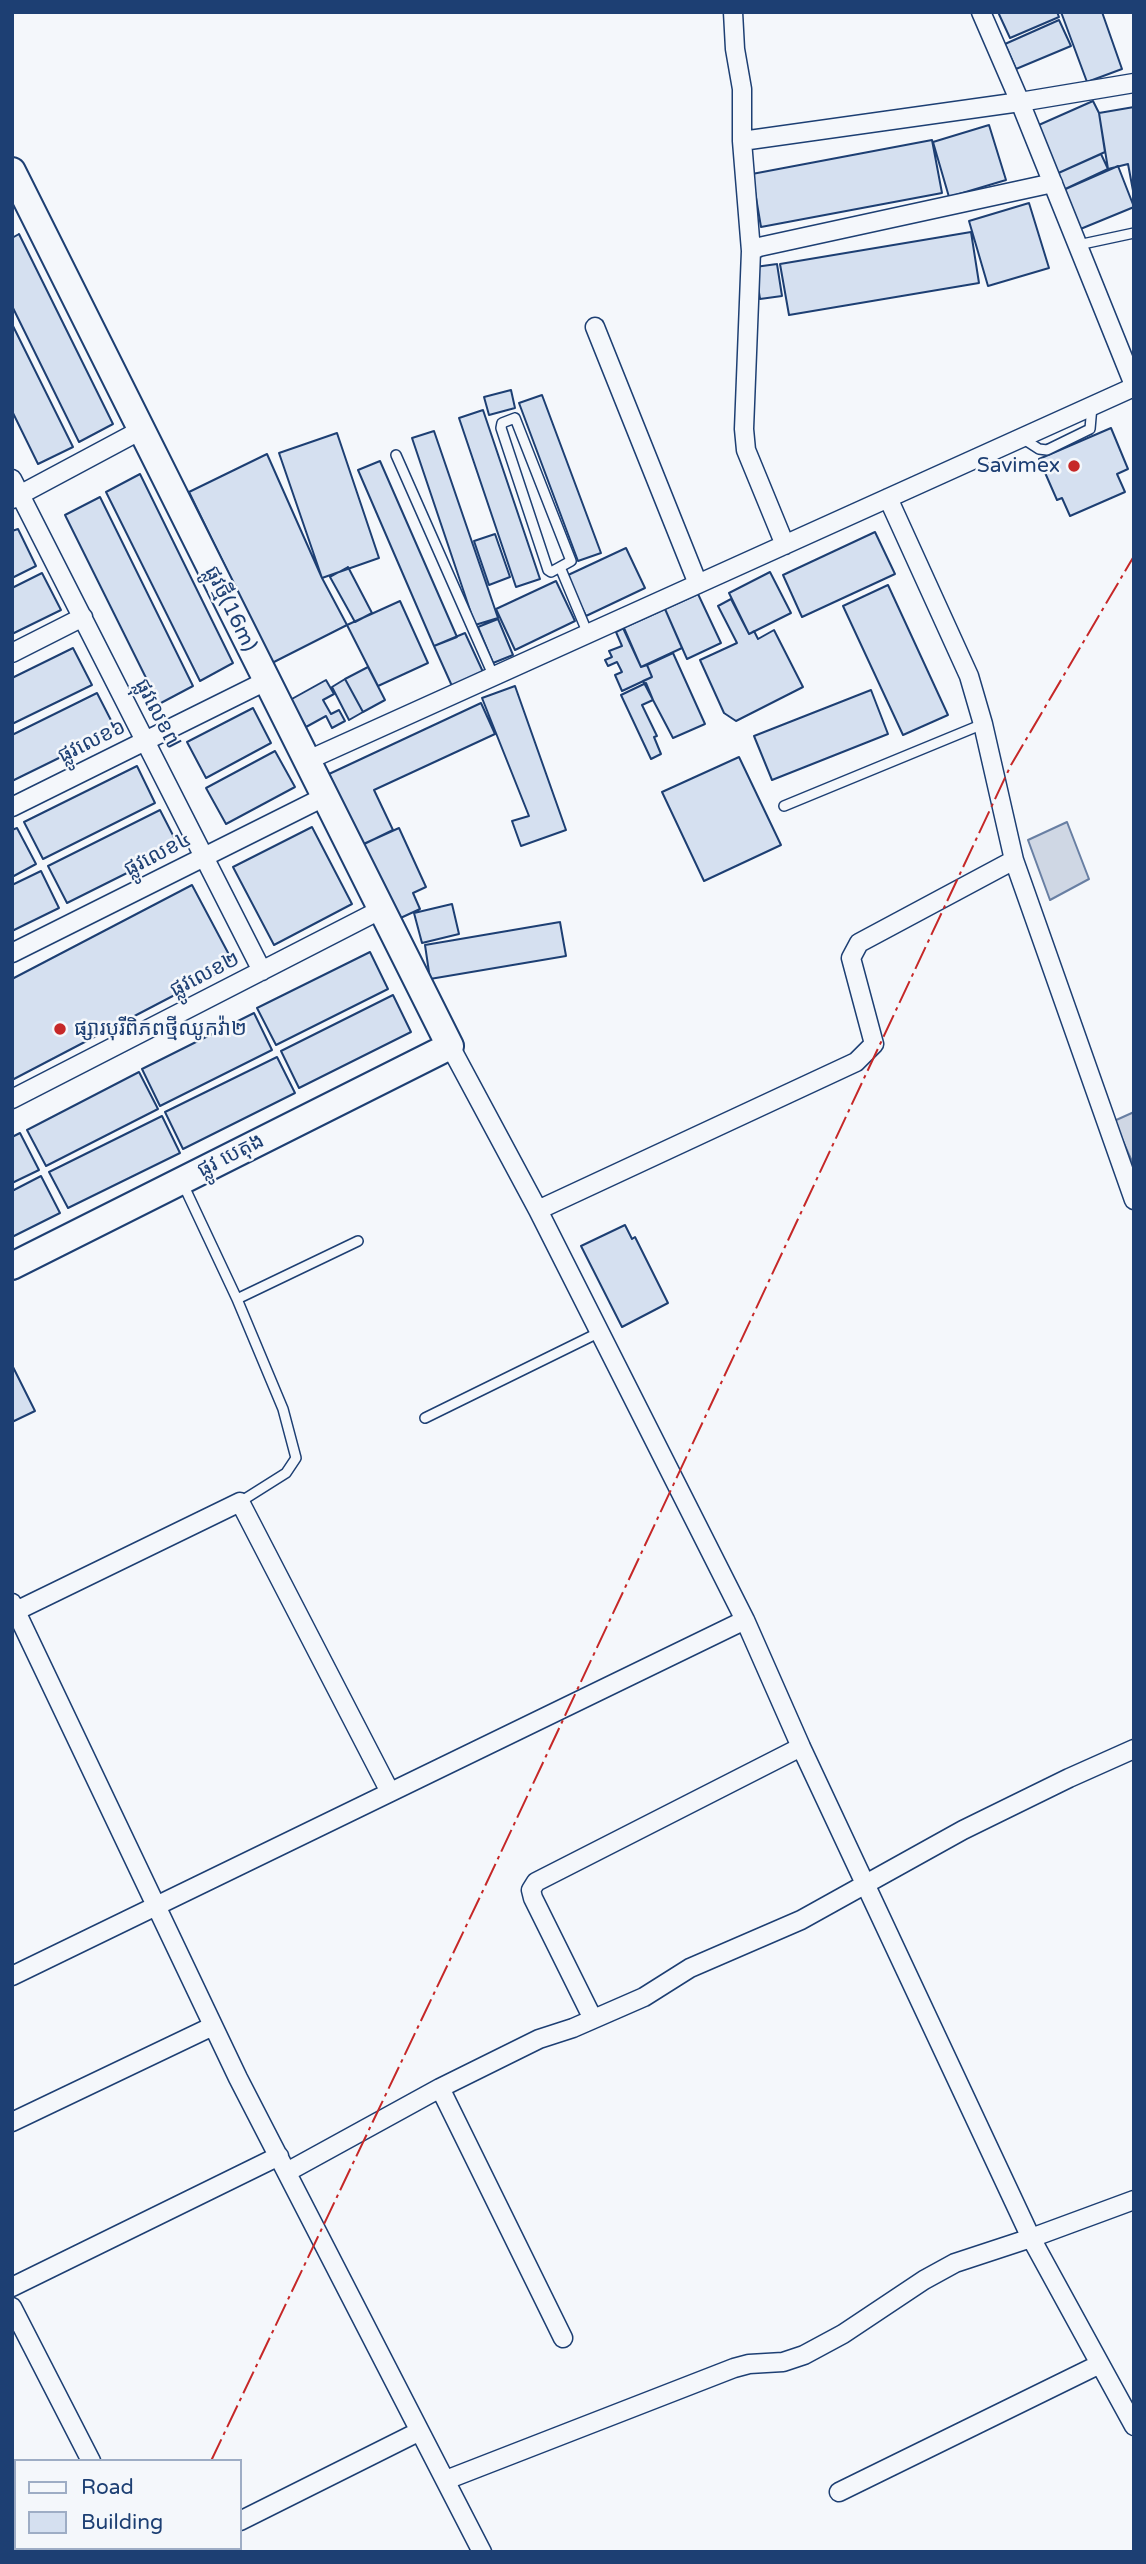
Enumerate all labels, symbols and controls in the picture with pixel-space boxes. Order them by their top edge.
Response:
place label: Savimex [977,453,1060,479]
marker: Savimex [1066,458,1082,474]
street label: ផ្លូវថ្មី(16m) [198,562,262,656]
street label: ផ្លុវលេខ៧ [129,675,185,753]
street label: ផ្លូវលេខ៦ [54,715,130,769]
street label: ផ្លូវលេខ៤ [120,827,196,883]
street label: ផ្លូវលេខ២ [166,947,244,1003]
place label: ផ្សារបុរីពិភពថ្មីឈូកវ៉ា២ [74,1016,247,1042]
marker: ផ្សារបុរីពិភពថ្មីឈូកវ៉ា២ [52,1021,68,1037]
street label: ផ្លូវ បេតុង [193,1128,269,1184]
legend [14,2459,242,2550]
text: Road [81,2475,134,2500]
text: Building [81,2510,163,2535]

